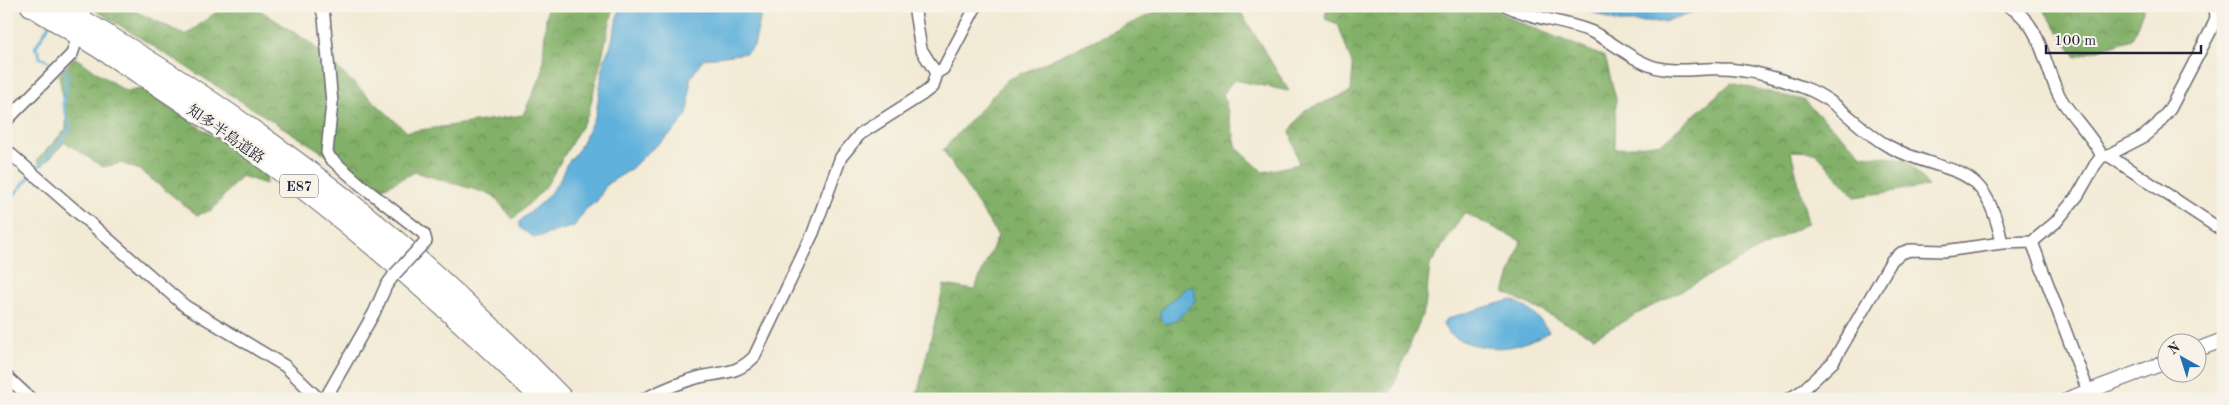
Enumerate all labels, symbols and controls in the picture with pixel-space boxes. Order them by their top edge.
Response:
scale bar [2046,22,2202,54]
text: 100 m [2054,34,2096,49]
street label: 知多半島道路 [184,102,267,167]
road number: E87 [280,175,318,198]
north arrow [2156,332,2206,382]
text: N [2166,340,2183,357]

